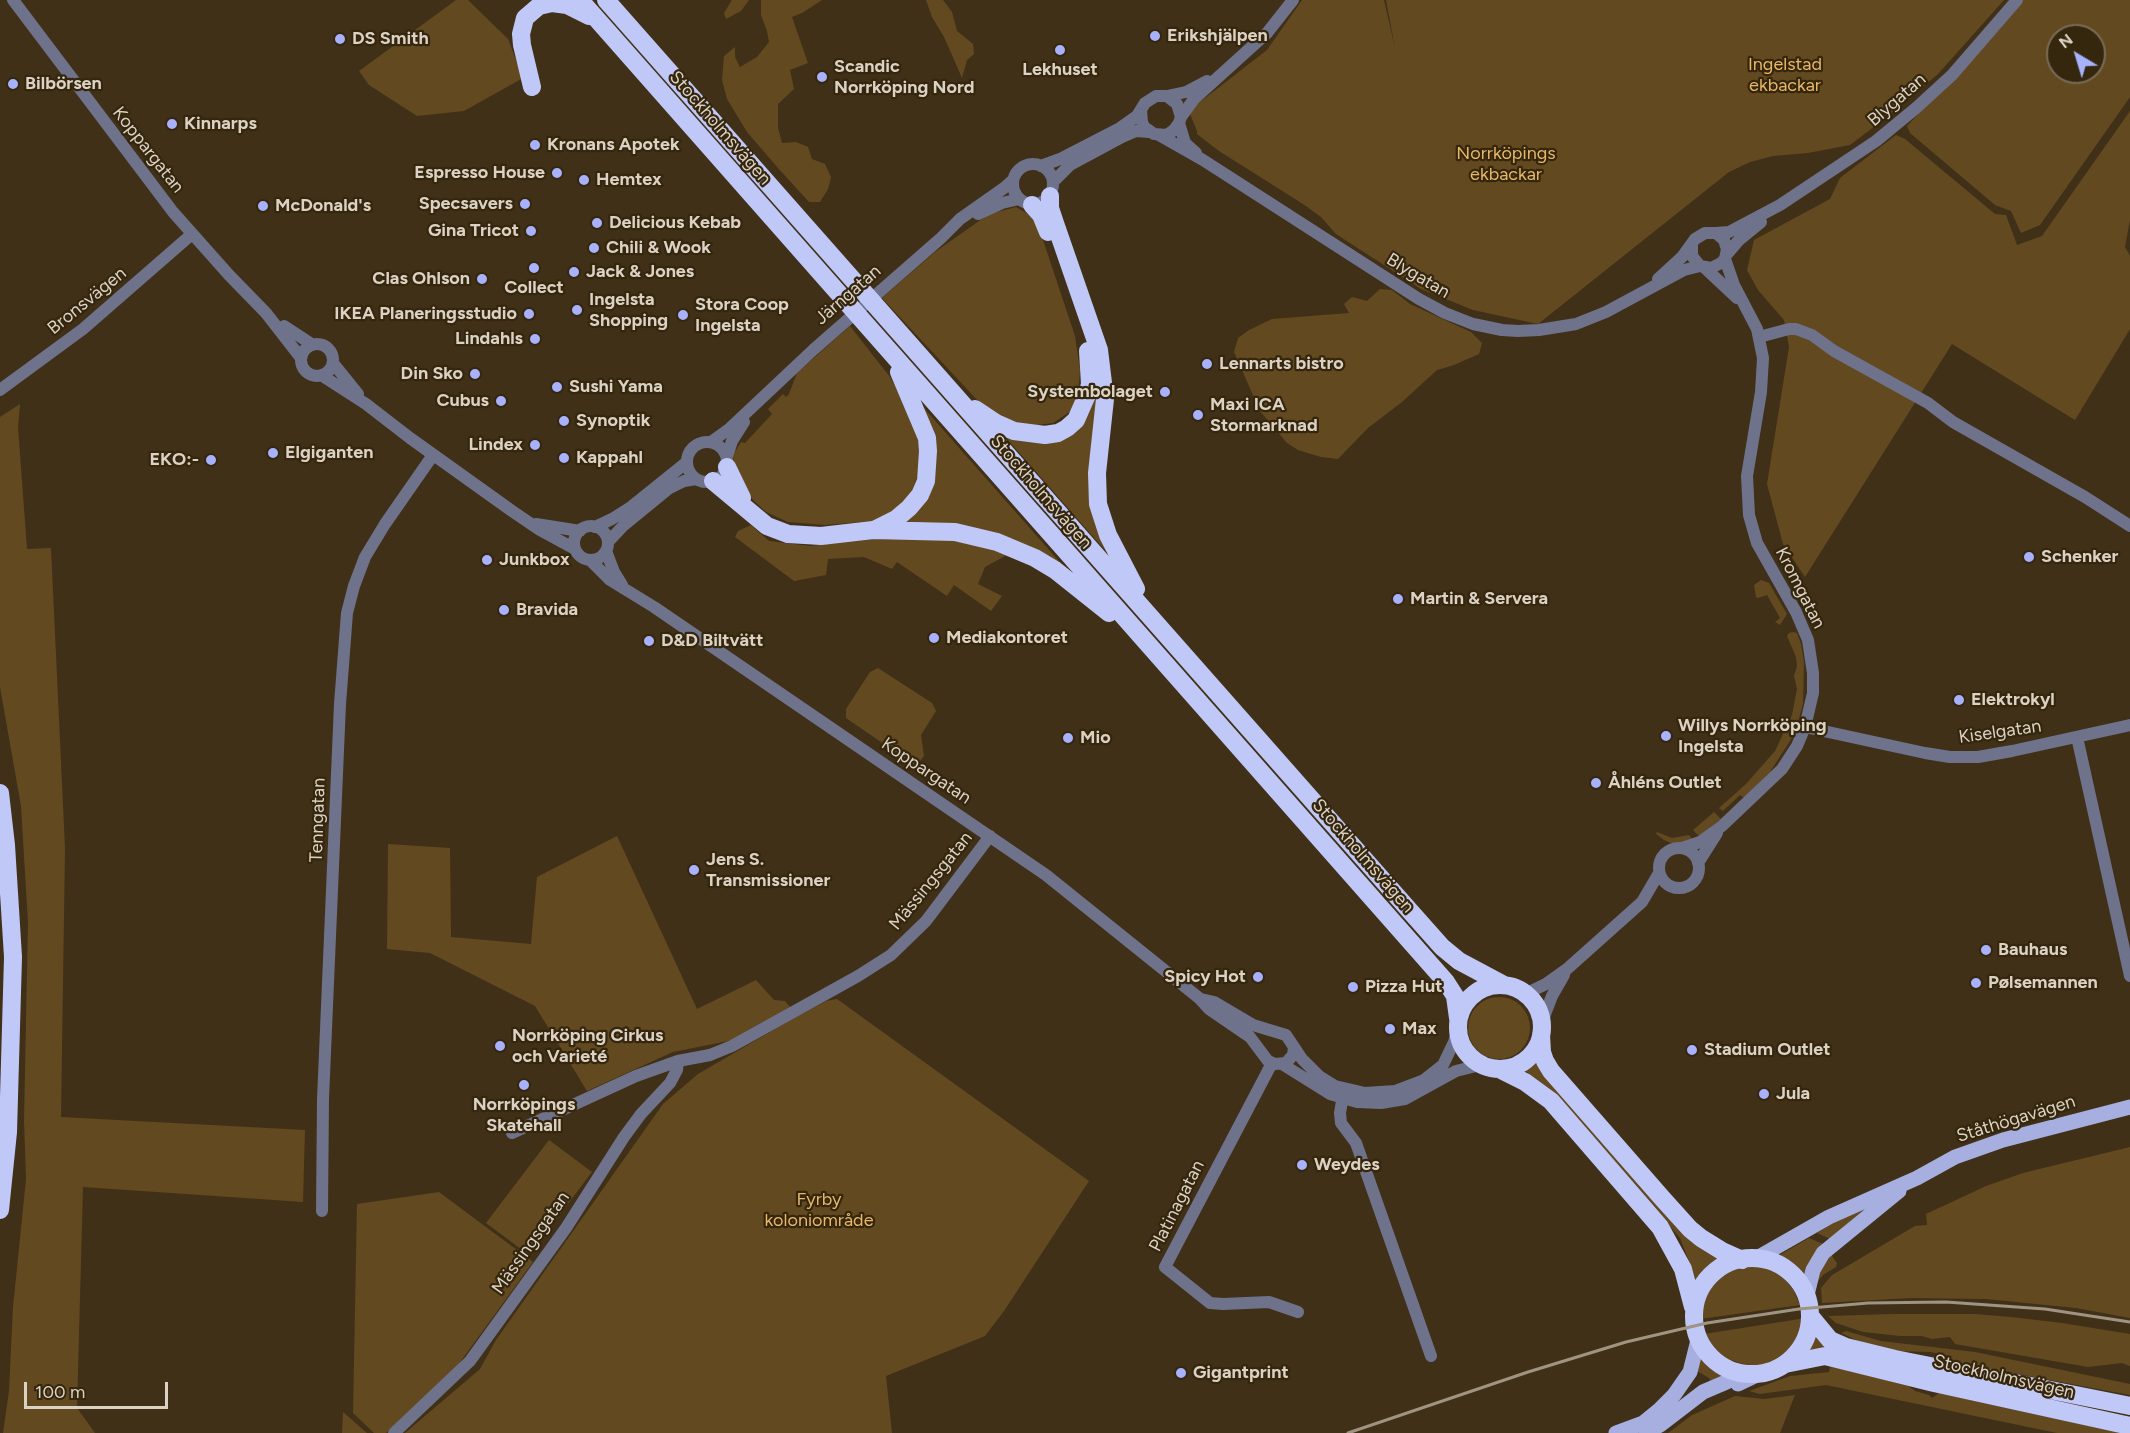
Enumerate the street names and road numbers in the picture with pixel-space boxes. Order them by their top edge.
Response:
street label: Stockholmsvägen [665,67,775,189]
street label: Blygatan [1864,69,1930,131]
street label: Koppargatan [108,103,188,197]
street label: Blygatan [1382,249,1454,303]
street label: Järngatan [811,261,885,329]
street label: Bronsvägen [43,263,131,339]
street label: Stockholmsvägen [986,431,1096,553]
street label: Kromgatan [1770,544,1830,632]
street label: Kiselgatan [1957,716,2043,748]
street label: Koppargatan [877,733,975,809]
street label: Tenngatan [306,777,330,863]
street label: Stockholmsvägen [1308,795,1418,917]
street label: Mässingsgatan [885,828,977,934]
street label: Ståthögavägen [1954,1091,2078,1147]
street label: Platinagatan [1145,1157,1209,1255]
street label: Mässingsgatan [488,1188,574,1298]
street label: Stockholmsvägen [1931,1350,2077,1404]

